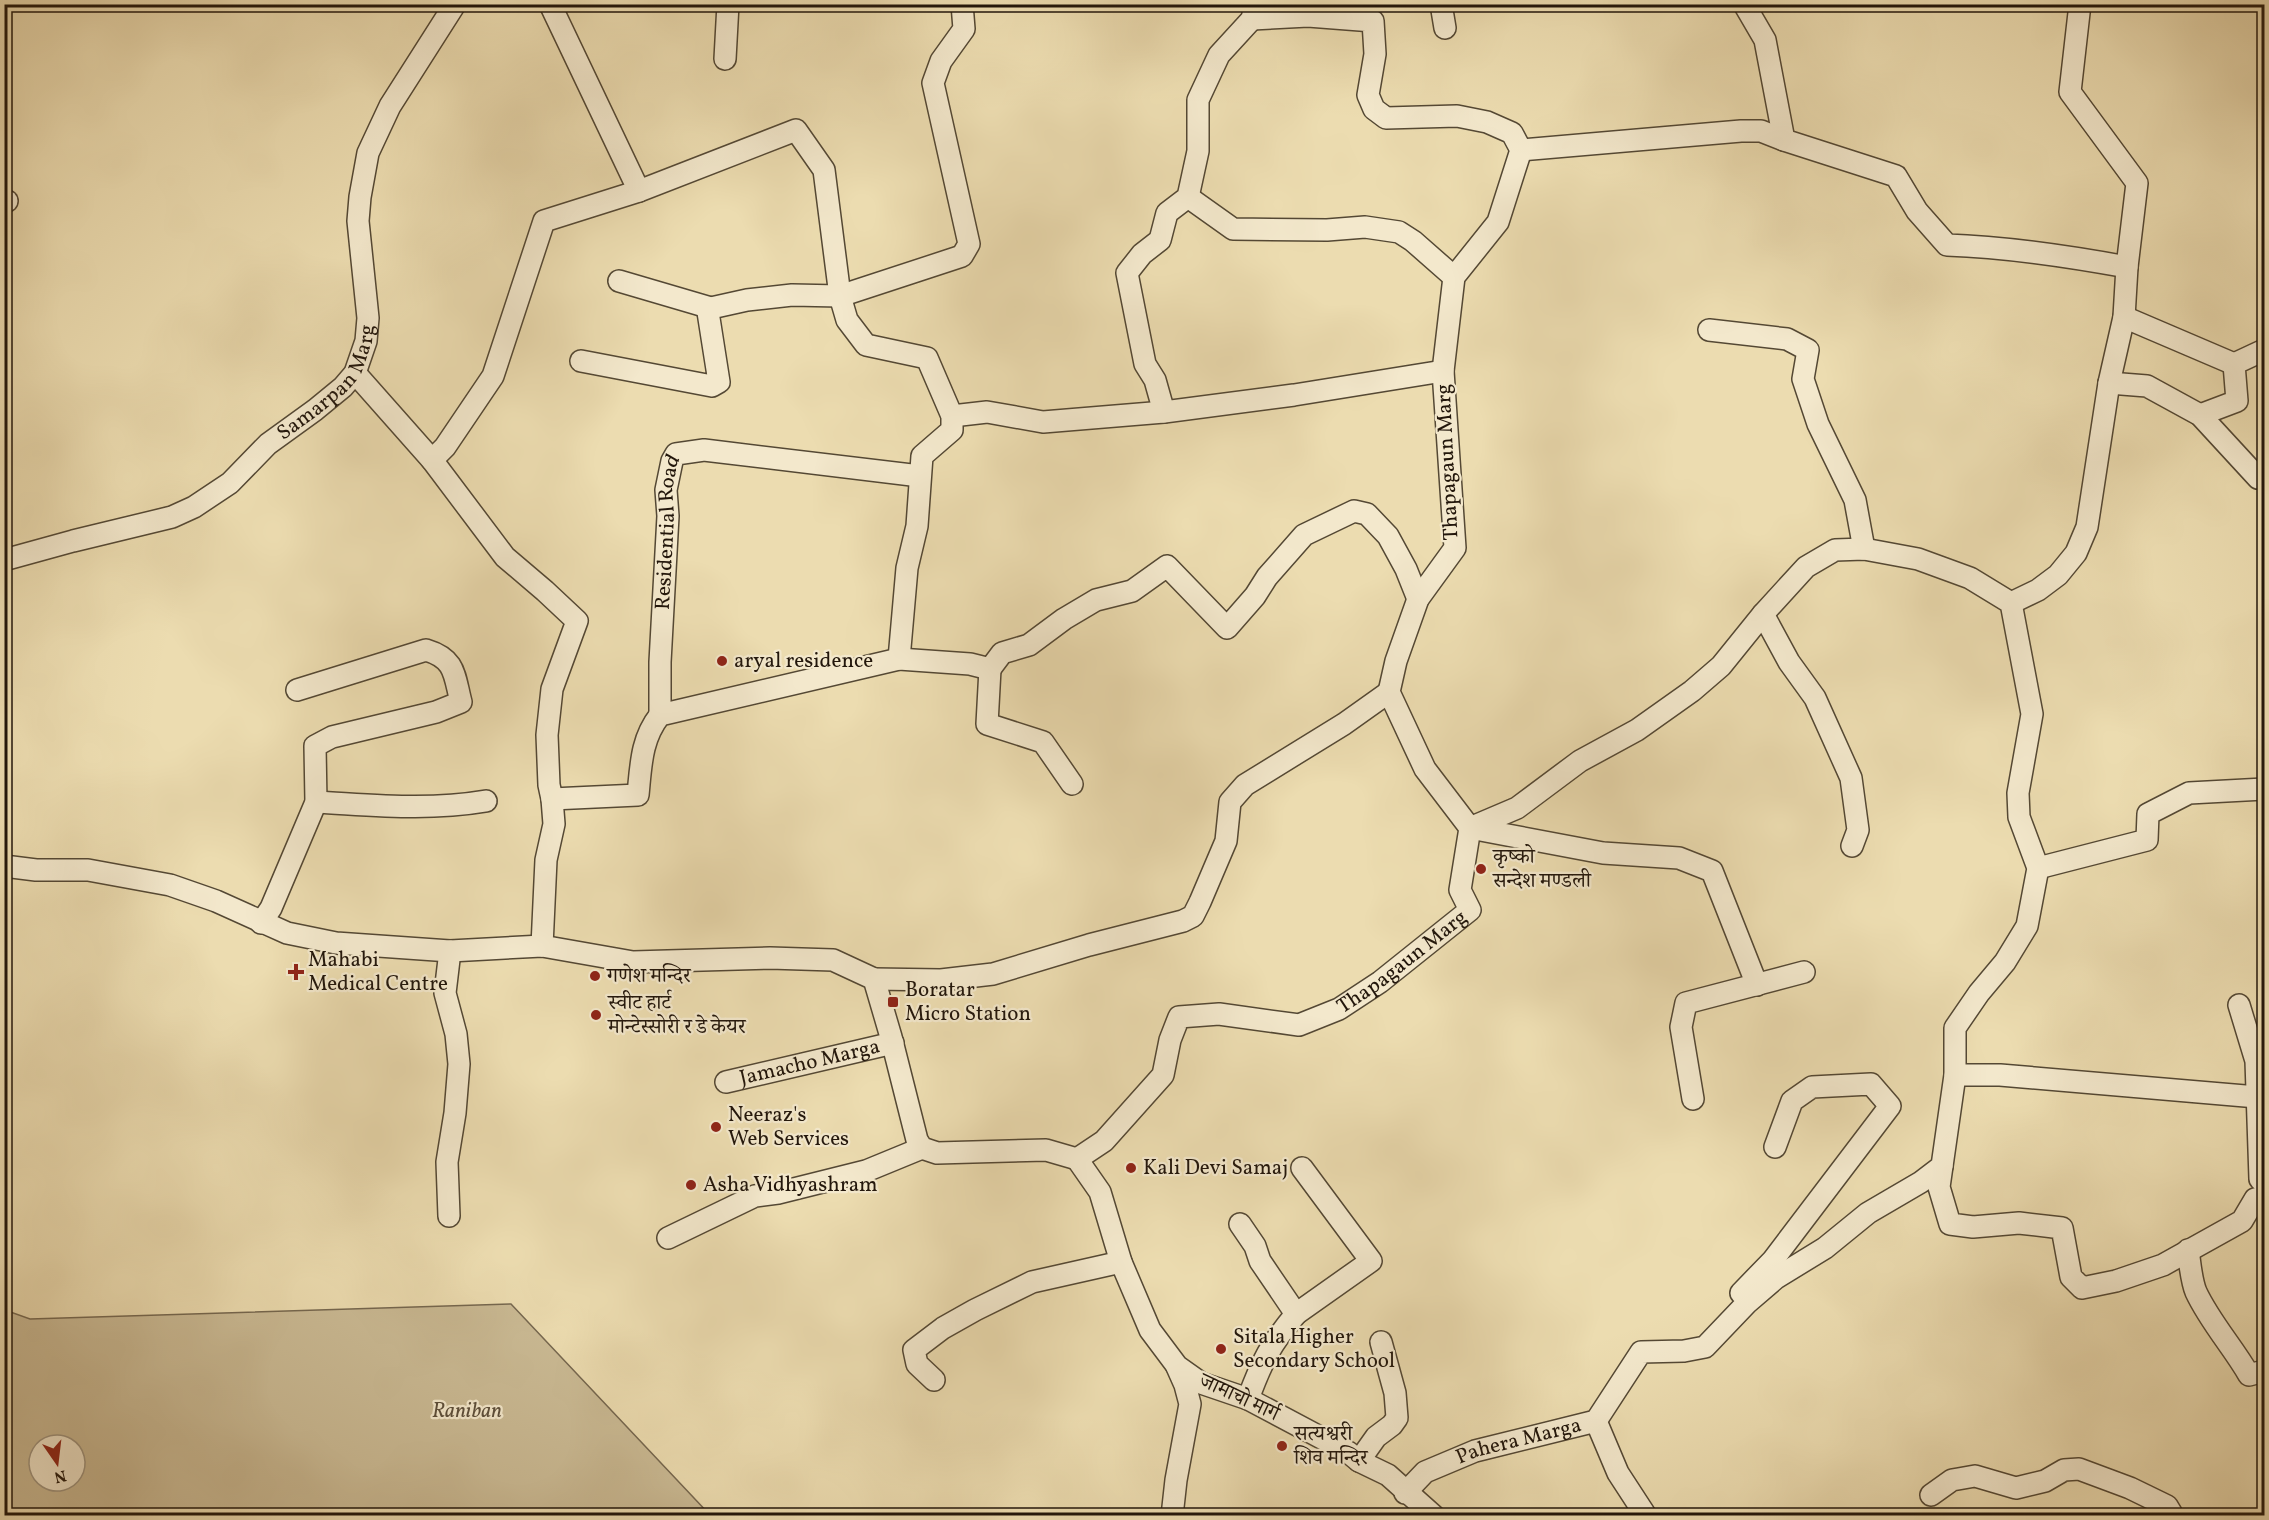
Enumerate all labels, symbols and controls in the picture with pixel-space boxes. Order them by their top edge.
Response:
street label: Samarpan Marg [271,323,382,447]
street label: Thapagaun Marg [1429,383,1467,541]
street label: Residential Road [648,449,688,611]
place label: aryal residence [734,647,873,676]
marker: aryal residence [715,654,729,668]
place label: कृष्को सन्देश मण्डली [1492,843,1592,896]
marker: कृष्को सन्देश मण्डली [1474,862,1488,876]
street label: Thapagaun Marg [1331,903,1473,1021]
place label: Mahabi Medical Centre [308,946,448,999]
place label: गणेश मन्दिर [606,962,692,991]
marker: Mahabi Medical Centre [289,965,303,979]
marker: गणेश मन्दिर [588,969,602,983]
place label: Boratar Micro Station [905,976,1031,1029]
place label: स्वीट हार्ट मोन्टेस्सोरी र डे केयर [607,989,747,1042]
marker: Boratar Micro Station [886,995,900,1009]
marker: स्वीट हार्ट मोन्टेस्सोरी र डे केयर [589,1008,603,1022]
street label: Jamacho Marga [737,1032,883,1093]
place label: Neeraz's Web Services [728,1101,849,1154]
marker: Neeraz's Web Services [709,1120,723,1134]
place label: Kali Devi Samaj [1143,1154,1288,1183]
marker: Kali Devi Samaj [1124,1161,1138,1175]
place label: Asha Vidhyashram [703,1171,878,1200]
marker: Asha Vidhyashram [684,1178,698,1192]
place label: Sitala Higher Secondary School [1233,1323,1395,1376]
marker: Sitala Higher Secondary School [1214,1342,1228,1356]
street label: जामाचो मार्ग [1193,1366,1285,1430]
park label: Raniban [432,1397,502,1426]
street label: Pahera Marga [1451,1411,1584,1472]
place label: सत्यश्वरी शिव मन्दिर [1293,1420,1369,1473]
north arrow [27,1433,87,1493]
marker: सत्यश्वरी शिव मन्दिर [1275,1439,1289,1453]
text: N [51,1464,68,1488]

